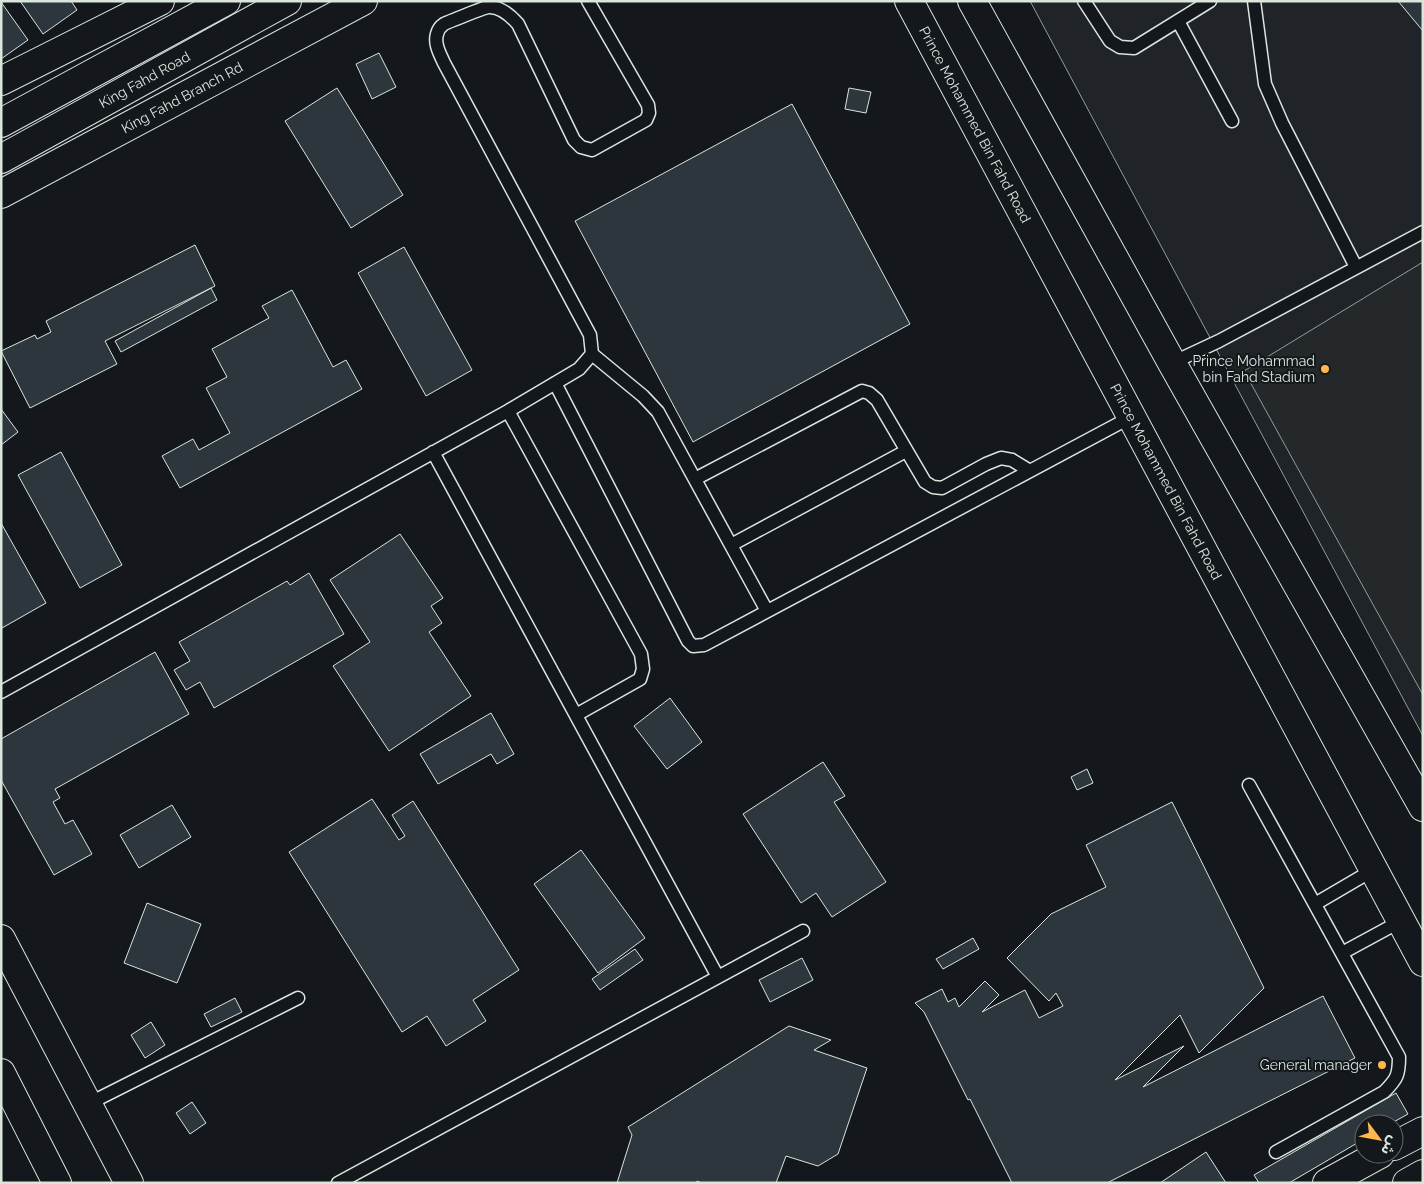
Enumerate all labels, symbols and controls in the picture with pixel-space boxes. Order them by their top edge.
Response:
street label: Prince Mohammed Bin Fahd Road [916,24,1034,225]
street label: King Fahd Road [96,48,193,111]
street label: King Fahd Branch Rd [119,59,245,136]
place label: Prince Mohammad bin Fahd Stadium [1192,353,1315,385]
marker: Prince Mohammad bin Fahd Stadium [1319,363,1331,375]
street label: Prince Mohammed Bin Fahd Road [1107,381,1225,582]
place label: General manager [1260,1057,1372,1073]
marker: General manager [1376,1059,1388,1071]
north arrow [1354,1114,1404,1164]
text: ش [1378,1134,1402,1158]

